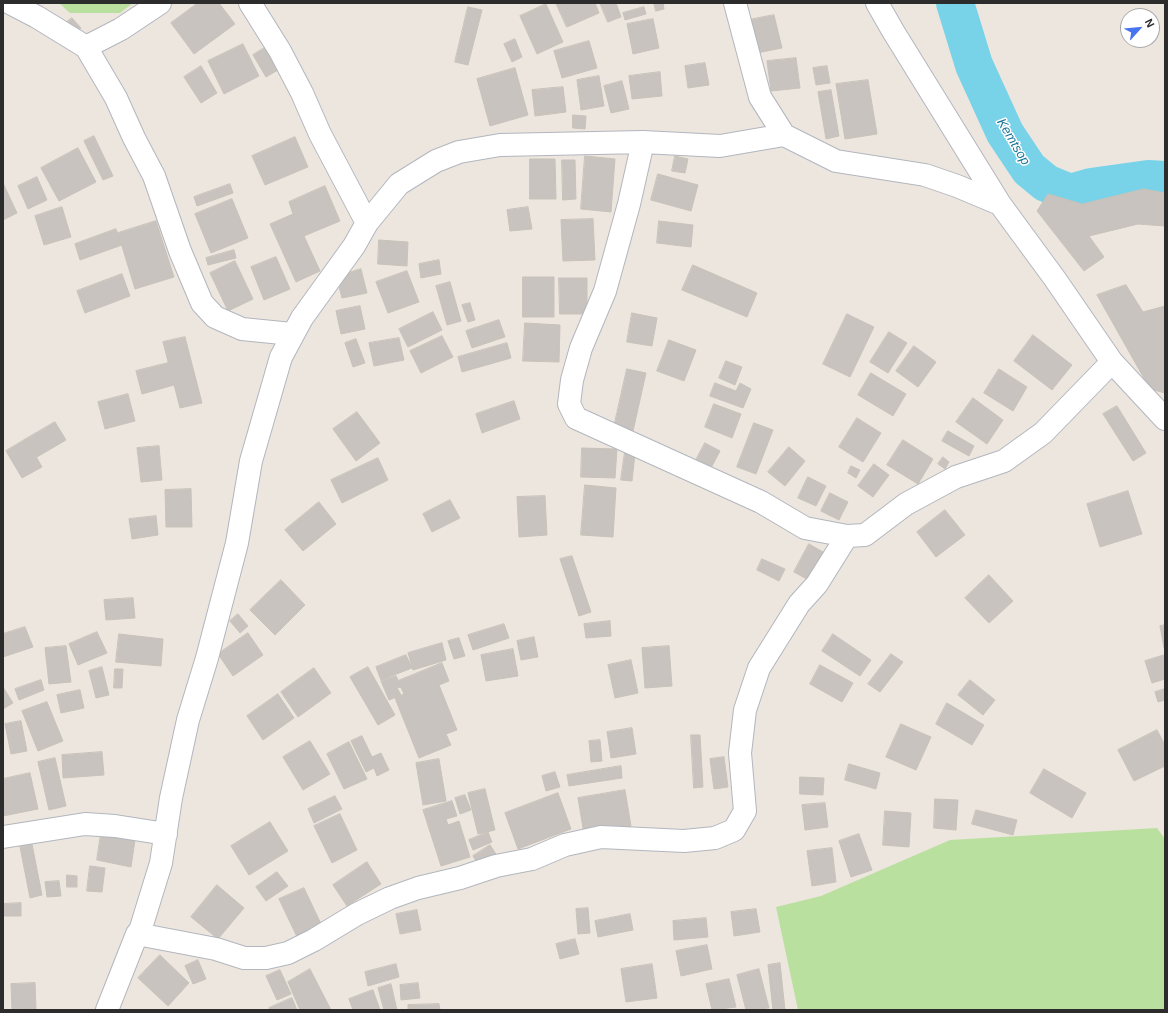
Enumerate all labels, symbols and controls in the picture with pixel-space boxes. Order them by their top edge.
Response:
north arrow [1120,8,1160,48]
text: N [1143,17,1157,29]
water label: Kemtsop [993,116,1033,168]

